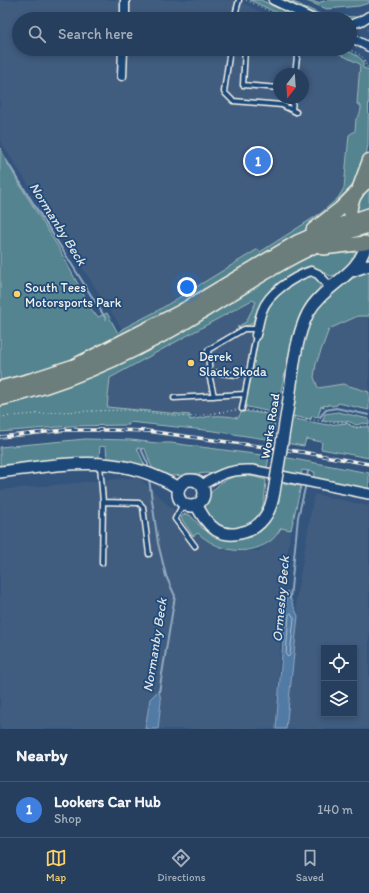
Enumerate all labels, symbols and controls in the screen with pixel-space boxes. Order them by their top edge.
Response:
search box [12,12,357,56]
icon: search [26,23,48,45]
text: Search here [58,25,133,43]
north arrow [273,68,309,104]
pin: 1 [245,146,271,176]
water label: Normanby Beck [26,179,91,269]
your location [177,277,197,297]
place label: South Tees Motorsports Park [25,280,122,310]
marker: South Tees Motorsports Park [12,289,22,299]
place label: Derek Slack Skoda [199,349,267,379]
marker: Derek Slack Skoda [186,358,196,368]
street label: Works Road [257,392,283,460]
water label: Ormesby Beck [269,554,293,643]
water label: Normanby Beck [139,596,171,693]
map controls [321,645,357,717]
button: locate [321,645,357,681]
button: layers [321,681,357,717]
text: Nearby [16,745,68,765]
text: Lookers Car Hub [54,793,161,811]
text: 1 [26,802,32,817]
text: 140 m [317,802,353,817]
text: Shop [54,811,81,826]
tab: Map [45,847,67,884]
tab: Directions [157,847,206,884]
tab: Saved [296,847,324,884]

